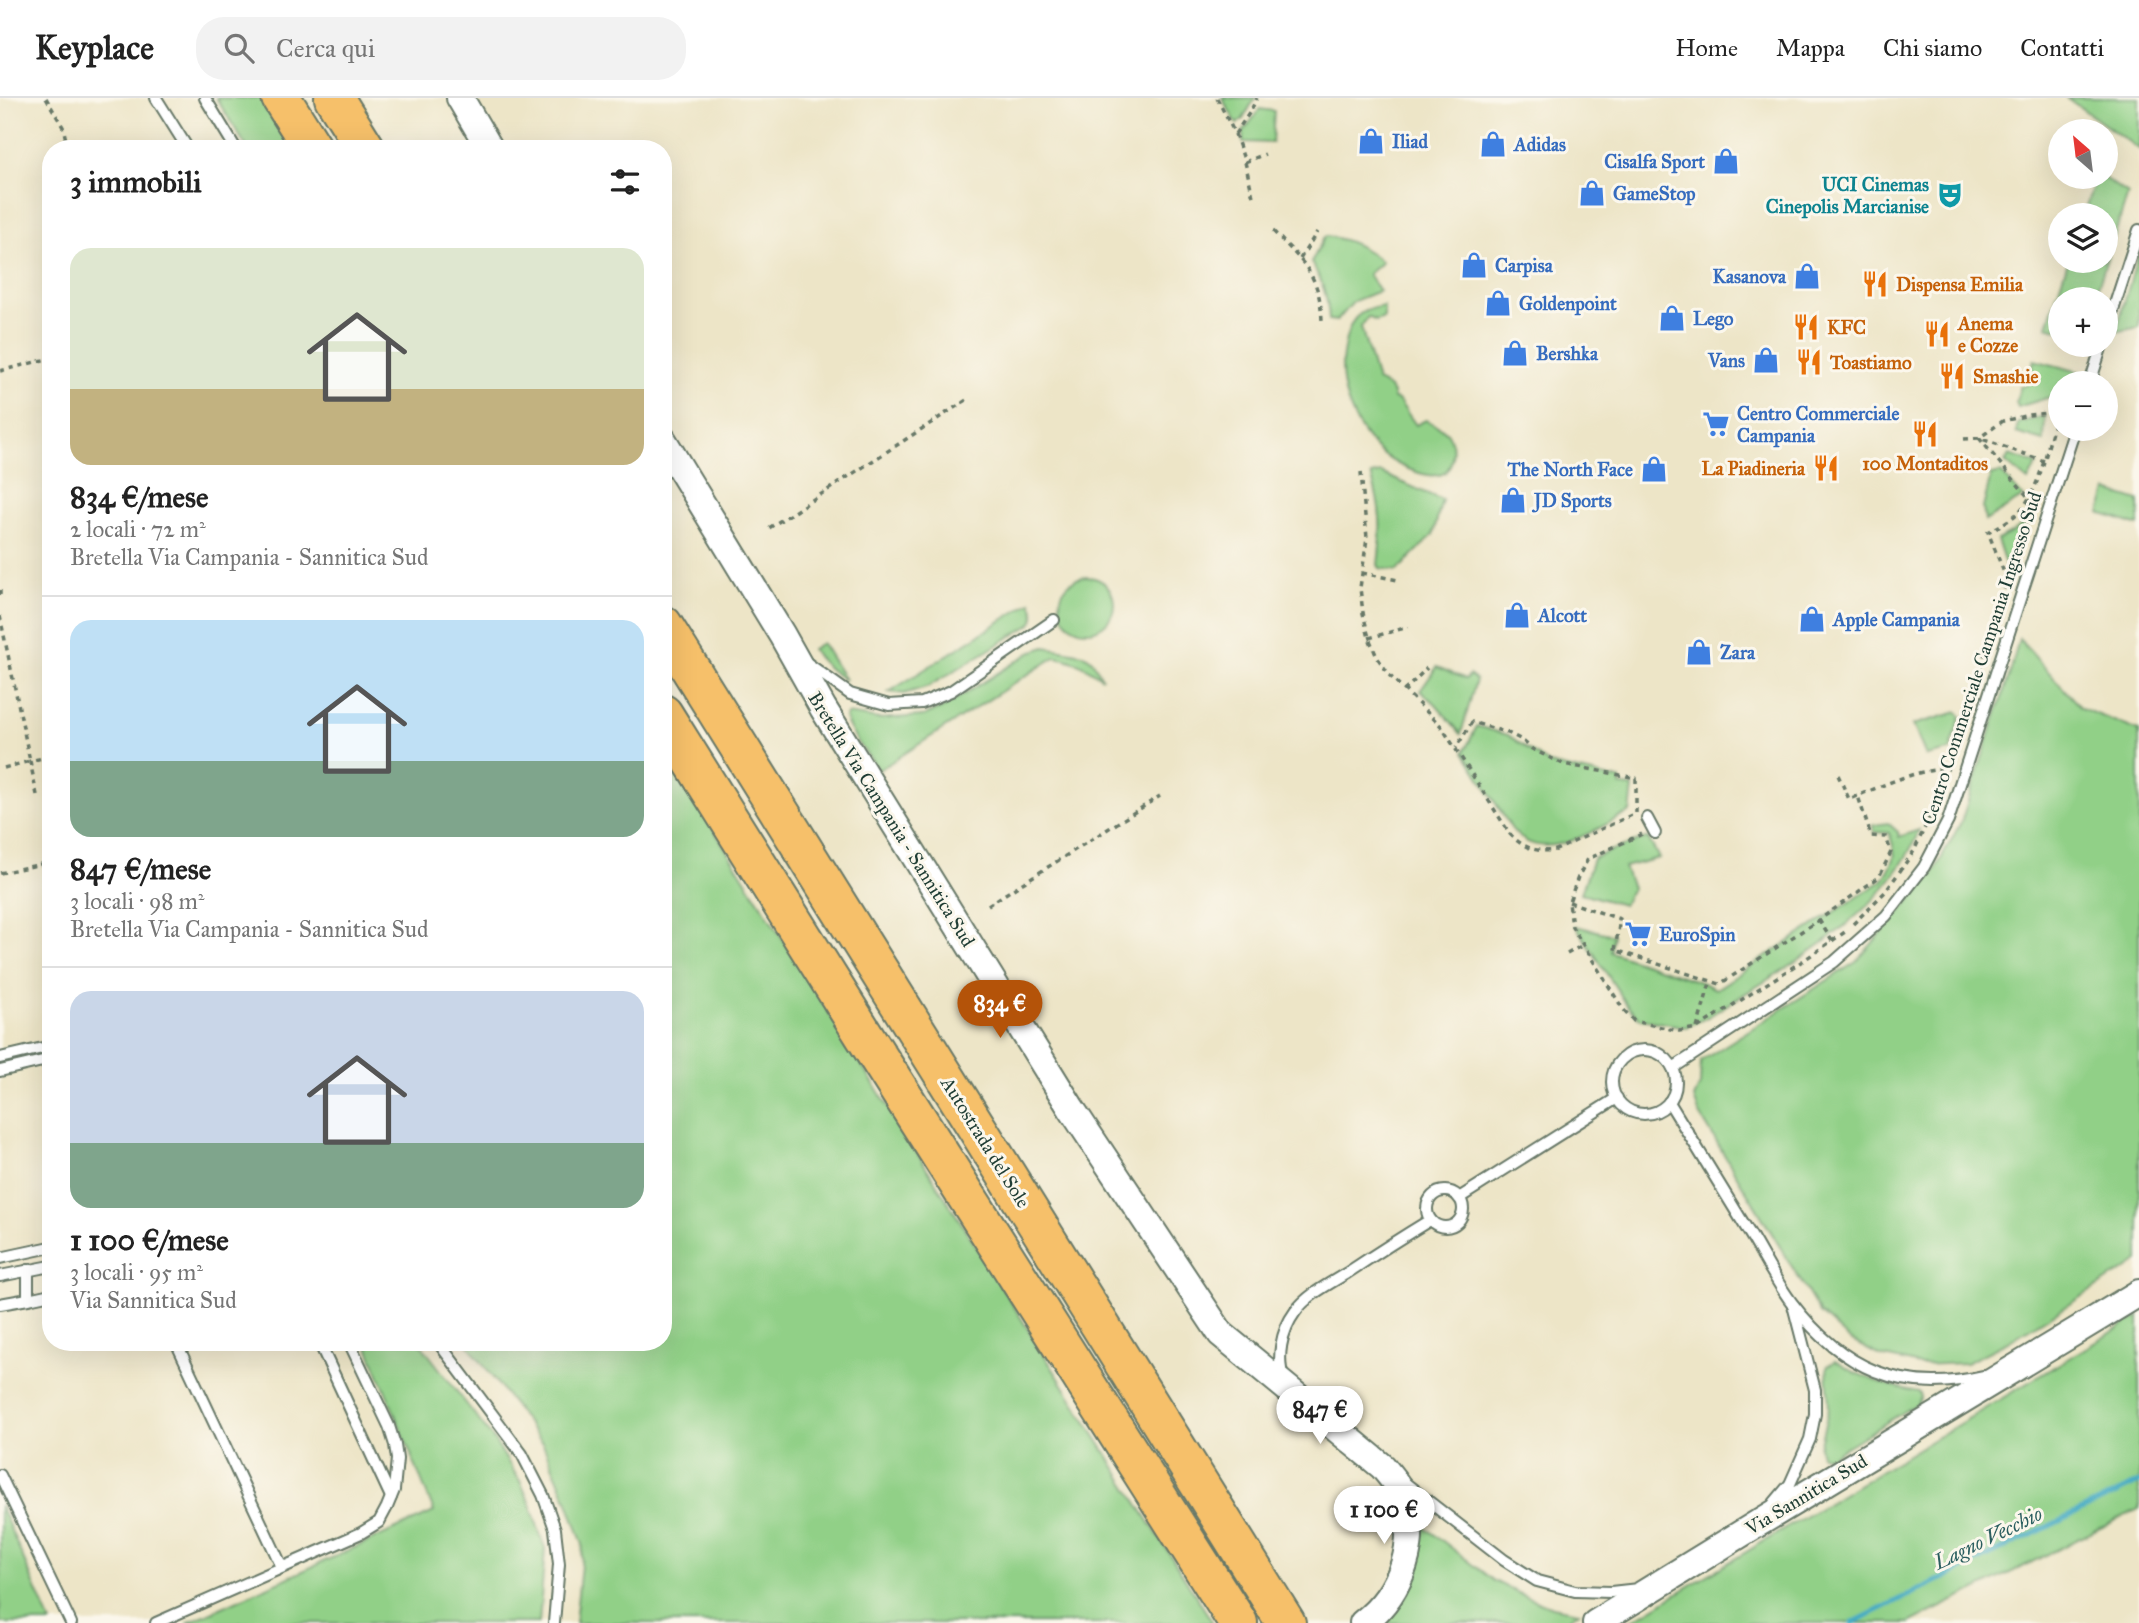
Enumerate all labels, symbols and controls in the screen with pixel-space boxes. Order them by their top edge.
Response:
search box [196,17,686,80]
text: Keyplace [35,28,154,68]
icon: search [220,29,258,67]
text: Cerca qui [276,32,375,64]
text: Home [1675,33,1738,63]
text: Mappa [1776,33,1845,63]
text: Chi siamo [1883,33,1982,63]
text: Contatti [2020,33,2104,63]
north arrow [2048,119,2118,189]
map controls [2048,119,2118,441]
shop icon: Iliad [1356,126,1386,156]
shop icon: Adidas [1478,129,1508,159]
place label: Iliad [1392,130,1429,153]
place label: Adidas [1512,133,1566,156]
shop icon: Cisalfa Sport [1711,146,1741,176]
place label: Cisalfa Sport [1604,150,1705,174]
icon: filters [606,163,644,201]
text: 3 immobili [70,164,201,200]
place label: UCI Cinemas Cinepolis Marcianise [1766,173,1929,219]
shop icon: GameStop [1577,178,1607,208]
theatre icon: UCI Cinemas Cinepolis Marcianise [1935,180,1965,210]
place label: GameStop [1613,182,1696,206]
button: layers [2048,203,2118,273]
shop icon: Carpisa [1459,250,1489,280]
place label: Carpisa [1495,254,1554,278]
shop icon: Kasanova [1792,261,1822,291]
place label: Kasanova [1713,265,1787,288]
restaurant icon: Dispensa Emilia [1860,269,1890,299]
place label: Dispensa Emilia [1896,273,2024,297]
button: + [2048,287,2118,357]
shop icon: Goldenpoint [1483,288,1513,318]
place label: Goldenpoint [1519,292,1617,316]
icon: home [294,294,420,420]
shop icon: Lego [1657,303,1687,333]
place label: Lego [1693,307,1734,331]
restaurant icon: KFC [1791,312,1821,342]
place label: Anema e Cozze [1956,312,2018,357]
place label: KFC [1827,316,1866,339]
restaurant icon: Anema e Cozze [1922,319,1952,349]
shop icon: Bershka [1500,338,1530,368]
place label: Bershka [1536,342,1599,365]
shop icon: Vans [1751,345,1781,375]
restaurant icon: Toastiamo [1794,347,1824,377]
place label: Vans [1707,349,1745,372]
place label: Toastiamo [1829,351,1912,374]
restaurant icon: Smashie [1937,361,1967,391]
place label: Smashie [1973,365,2039,388]
button: − [2048,371,2118,441]
place label: Centro Commerciale Campania [1737,402,1899,448]
supermarket icon: Centro Commerciale Campania [1701,409,1731,439]
restaurant icon: 100 Montaditos [1910,419,1940,449]
place label: 100 Montaditos [1862,452,1988,475]
restaurant icon: La Piadineria [1811,453,1841,483]
shop icon: The North Face [1639,454,1669,484]
place label: La Piadineria [1701,457,1806,480]
place label: The North Face [1507,458,1633,481]
text: 834 €/mese [70,479,208,515]
shop icon: JD Sports [1498,485,1528,515]
street label: Centro Commerciale Campania Ingresso Sud [1917,488,2047,828]
place label: JD Sports [1531,489,1612,513]
text: 2 locali · 72 m² [70,515,206,543]
text: Bretella Via Campania - Sannitica Sud [70,543,429,571]
shop icon: Alcott [1502,600,1532,630]
place label: Alcott [1536,604,1587,627]
shop icon: Apple Campania [1797,604,1827,634]
place label: Apple Campania [1831,608,1961,632]
shop icon: Zara [1684,637,1714,667]
place label: Zara [1720,641,1756,664]
icon: home [294,666,420,792]
street label: Bretella Via Campania - Sannitica Sud [803,688,980,951]
text: 847 €/mese [70,851,211,887]
text: 3 locali · 98 m² [70,887,204,915]
text: Bretella Via Campania - Sannitica Sud [70,915,429,943]
supermarket icon: EuroSpin [1623,919,1653,949]
place label: EuroSpin [1659,923,1736,947]
pin: 834 € [951,981,1049,1040]
text: 834 € [973,989,1027,1017]
icon: home [294,1037,420,1163]
street label: Autostrada del Sole [936,1072,1035,1212]
text: 1 100 €/mese [70,1222,229,1258]
text: 3 locali · 95 m² [70,1258,203,1286]
text: Via Sannitica Sud [70,1286,237,1314]
pin: 847 € [1271,1386,1369,1446]
text: 847 € [1292,1395,1348,1423]
street label: Via Sannitica Sud [1740,1449,1872,1540]
pin: 1 100 € [1319,1486,1449,1546]
text: 1 100 € [1350,1495,1418,1523]
water label: Lagno Vecchio [1929,1501,2047,1576]

